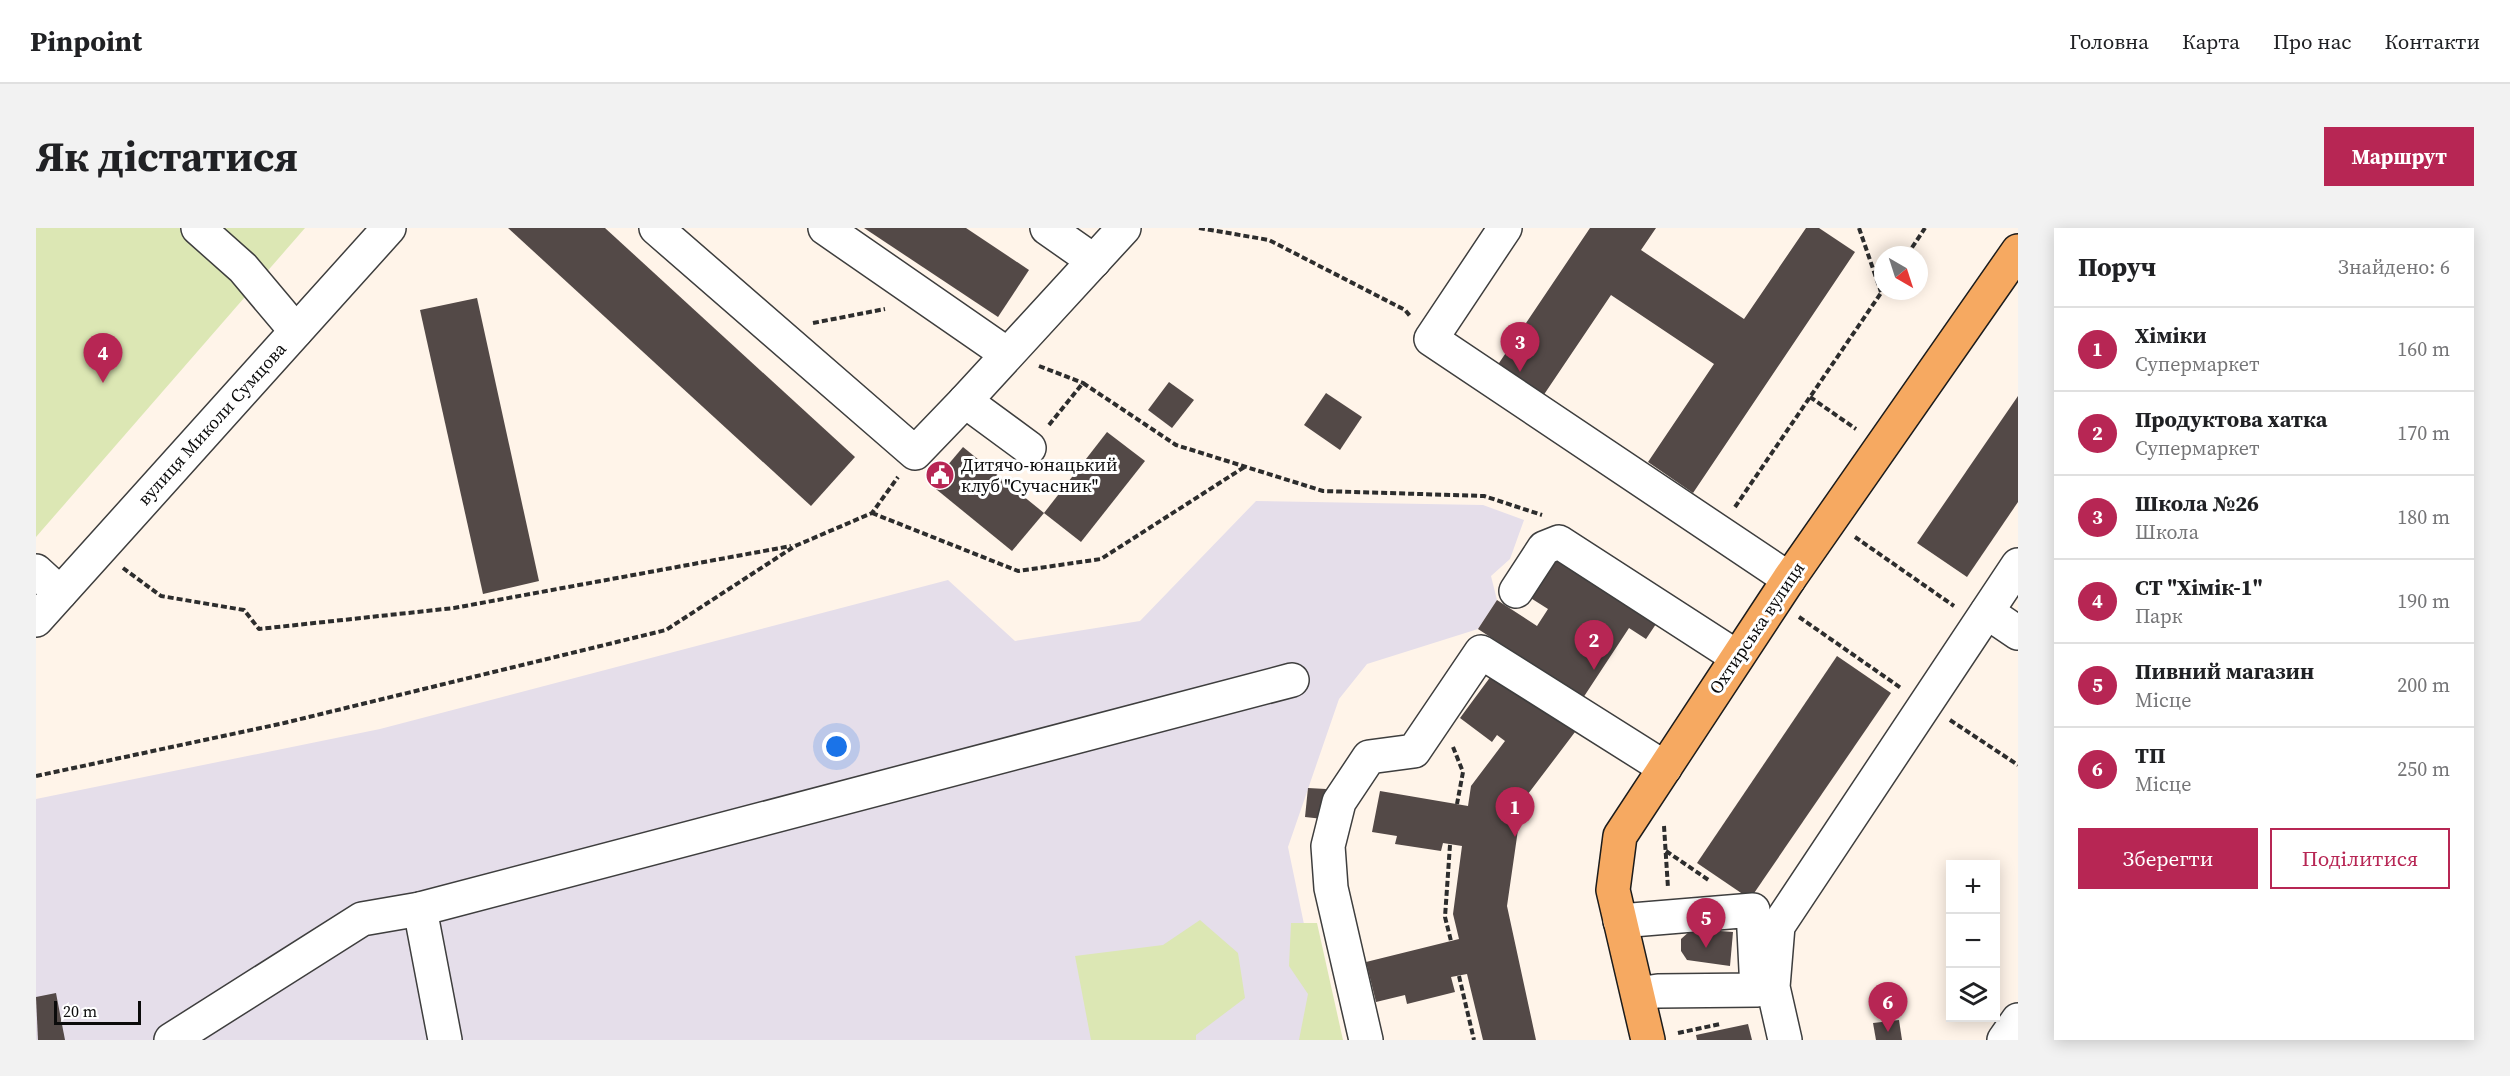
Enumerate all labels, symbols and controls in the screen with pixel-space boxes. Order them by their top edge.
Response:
text: Pinpoint [30,22,142,60]
text: Головна [2069,27,2149,56]
text: Карта [2182,27,2240,56]
text: Про нас [2273,27,2352,56]
text: Контакти [2385,27,2480,56]
text: Як дістатися [36,127,298,185]
button: Маршрут [2324,127,2474,186]
north arrow [1874,246,1928,300]
text: Поруч [2078,249,2156,285]
text: Знайдено: 6 [2338,253,2450,281]
text: Хіміки [2135,320,2207,350]
pin: 3 [1500,322,1540,372]
pin: 4 [84,334,122,383]
text: 1 [2092,335,2103,363]
text: 160 m [2397,335,2450,363]
street label: вулиця Миколи Сумцова [132,336,292,511]
text: Супермаркет [2135,350,2260,378]
text: Продуктова хатка [2135,404,2328,434]
text: 2 [2092,419,2103,447]
text: 170 m [2397,419,2450,447]
text: Супермаркет [2135,434,2260,462]
place label: Дитячо-юнацький клуб "Сучасник" [961,452,1118,498]
public building icon: Дитячо-юнацький клуб "Сучасник" [924,459,956,491]
text: Школа №26 [2135,488,2259,518]
text: 3 [2092,503,2103,531]
text: 180 m [2397,503,2450,531]
text: Школа [2135,518,2199,546]
street label: Охтирська вулиця [1703,557,1810,699]
text: СТ "Хімік-1" [2135,572,2263,602]
text: 4 [2092,587,2103,615]
text: 190 m [2397,587,2450,615]
text: Парк [2135,602,2183,630]
pin: 2 [1574,620,1614,670]
text: Пивний магазин [2135,656,2314,686]
text: 5 [2092,671,2103,699]
text: 200 m [2397,671,2450,699]
text: Місце [2135,686,2191,714]
your location [822,732,851,761]
text: ТП [2135,740,2166,770]
text: 6 [2092,755,2103,783]
text: 250 m [2397,755,2450,783]
text: Місце [2135,770,2191,798]
pin: 1 [1496,788,1534,837]
button: Зберегти [2078,828,2258,889]
button: Поділитися [2270,828,2450,889]
map controls [1946,860,2000,1022]
button: + [1946,860,2000,914]
pin: 5 [1686,898,1726,948]
button: − [1946,914,2000,968]
button: layers [1946,968,2000,1022]
pin: 6 [1868,982,1908,1032]
scale bar [54,998,141,1026]
text: 20 m [63,1000,97,1022]

